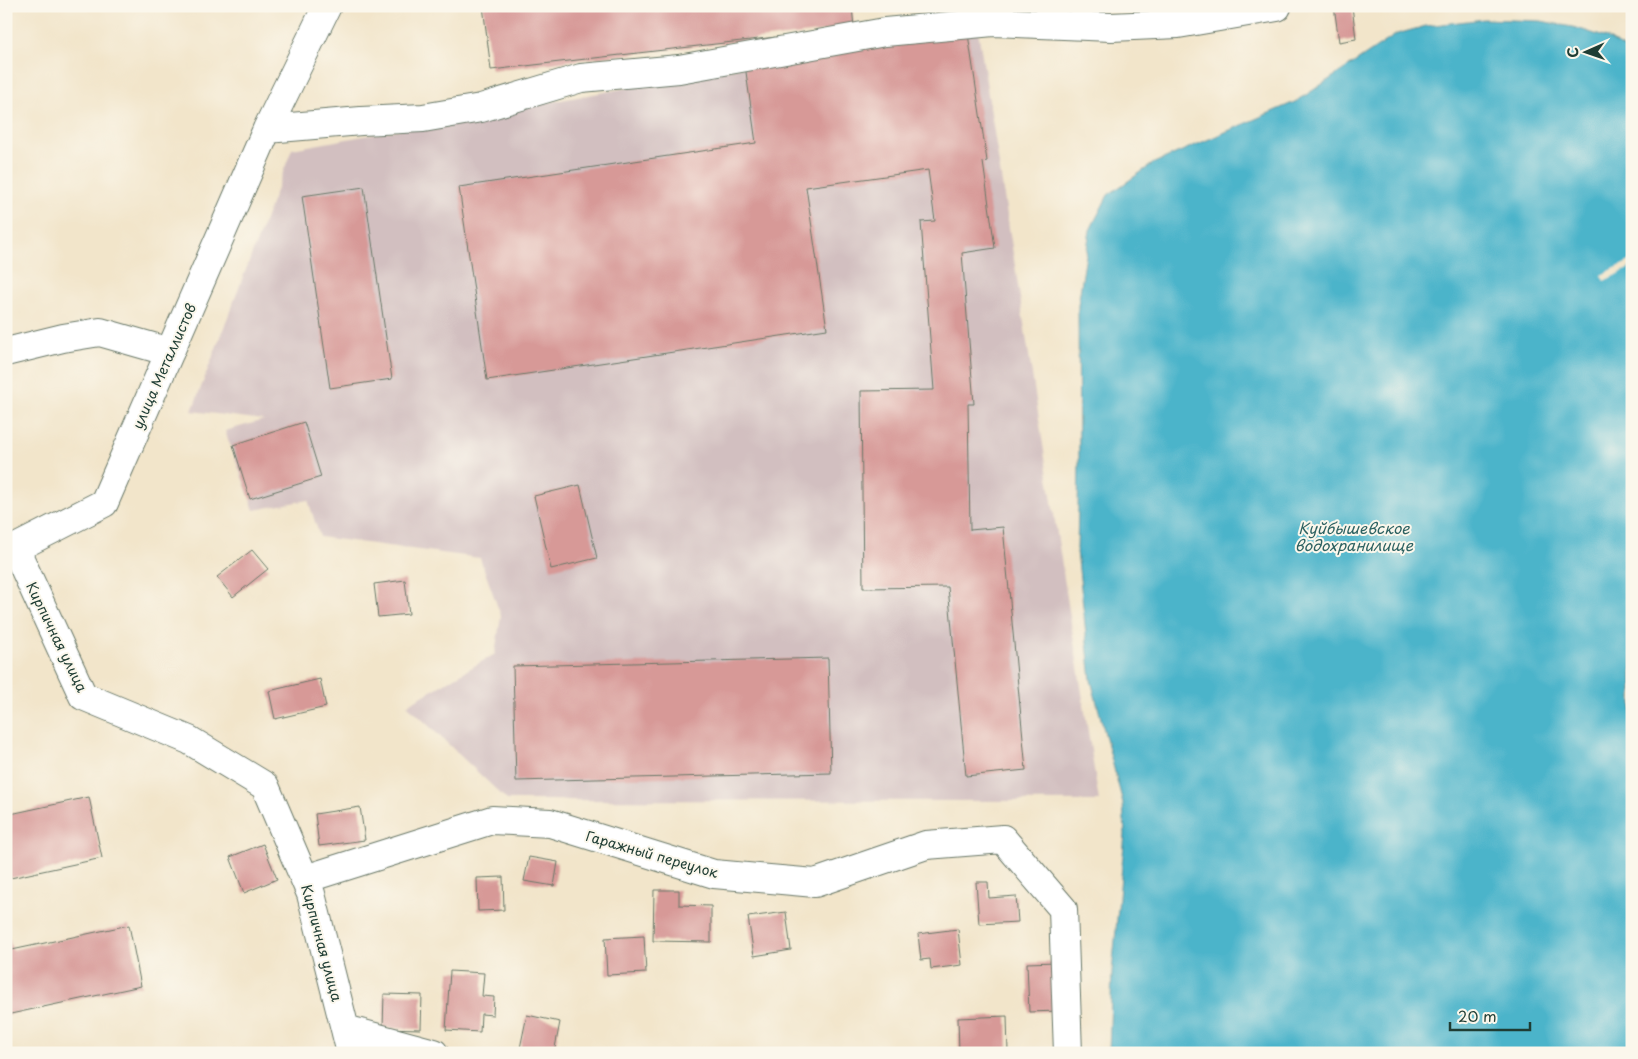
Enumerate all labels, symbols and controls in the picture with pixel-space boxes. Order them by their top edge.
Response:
north arrow [1560,28,1610,78]
text: С [1562,47,1583,58]
street label: улица Металлистов [127,300,201,432]
water label: Куйбышевское водохранилище [1295,516,1414,556]
street label: Кирпичная улица [21,578,93,696]
street label: Гаражный переулок [583,825,721,883]
street label: Кирпичная улица [296,882,348,1004]
scale bar [1450,999,1530,1031]
text: 20 m [1458,1004,1497,1027]

